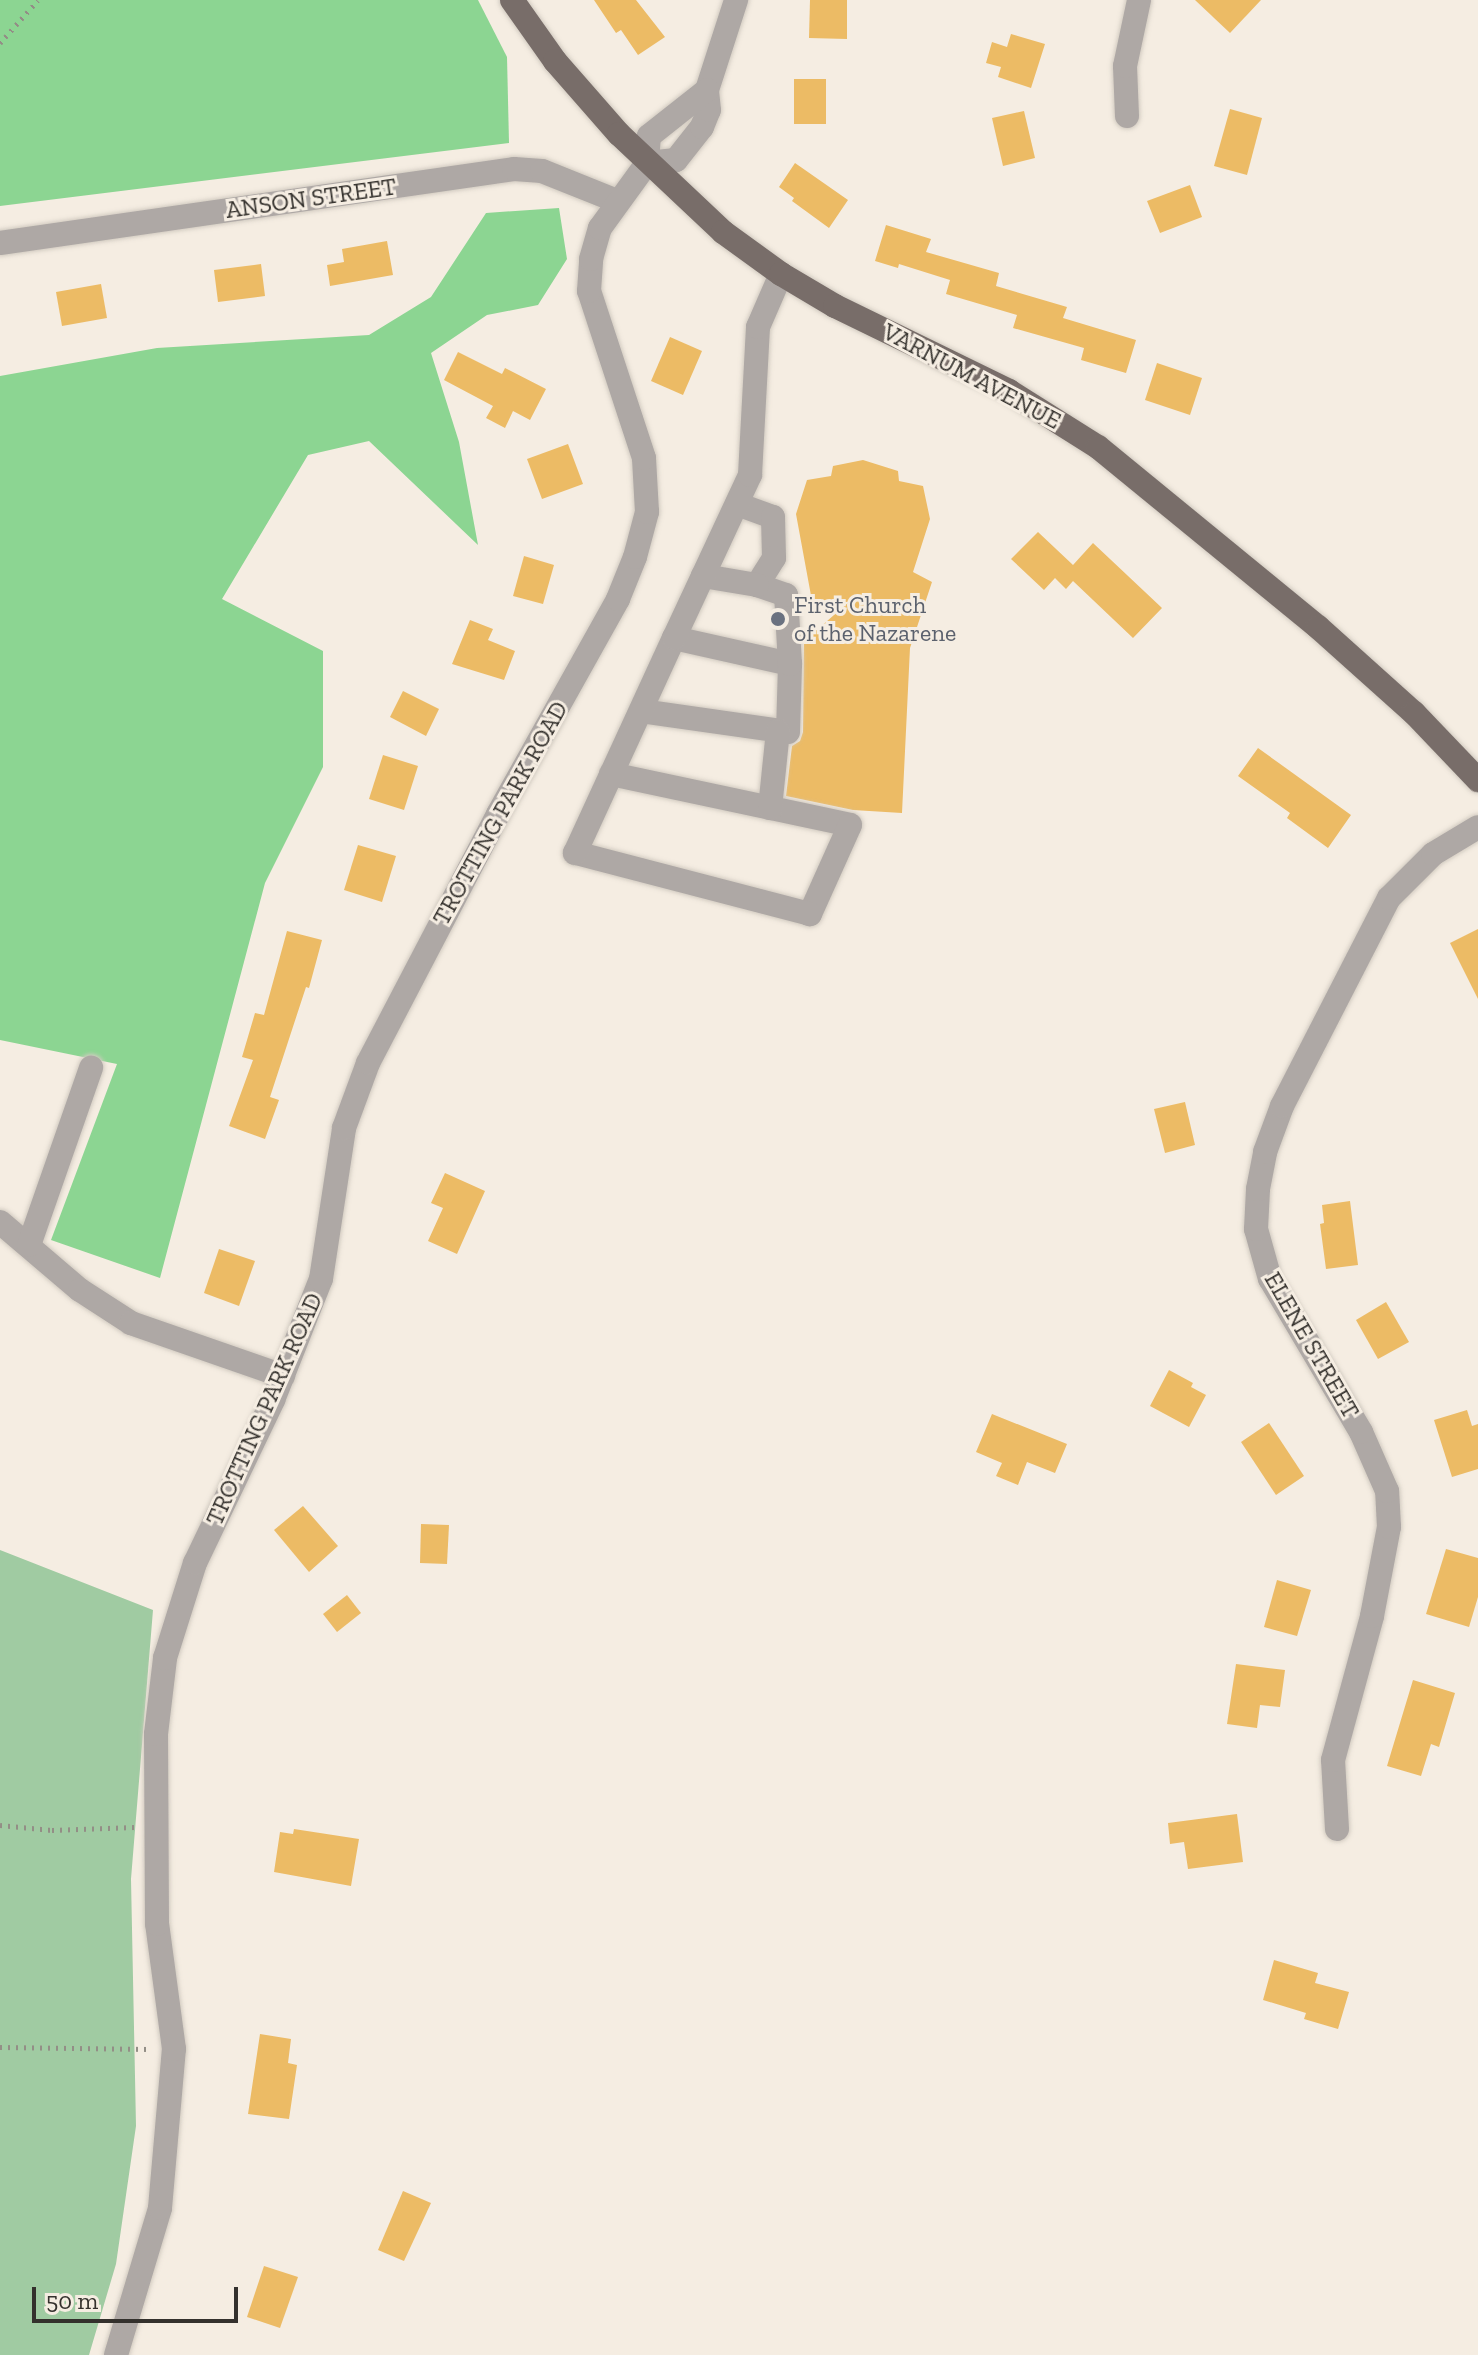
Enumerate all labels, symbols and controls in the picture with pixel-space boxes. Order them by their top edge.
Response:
street label: ANSON STREET [224,172,398,224]
street label: VARNUM AVENUE [878,317,1066,435]
place label: First Church of the Nazarene [794,591,956,647]
marker: First Church of the Nazarene [769,610,787,628]
street label: TROTTING PARK ROAD [426,696,574,930]
street label: ELENE STREET [1258,1267,1366,1423]
street label: TROTTING PARK ROAD [200,1288,328,1530]
scale bar [36,2271,242,2321]
text: 50 m [46,2286,98,2315]

